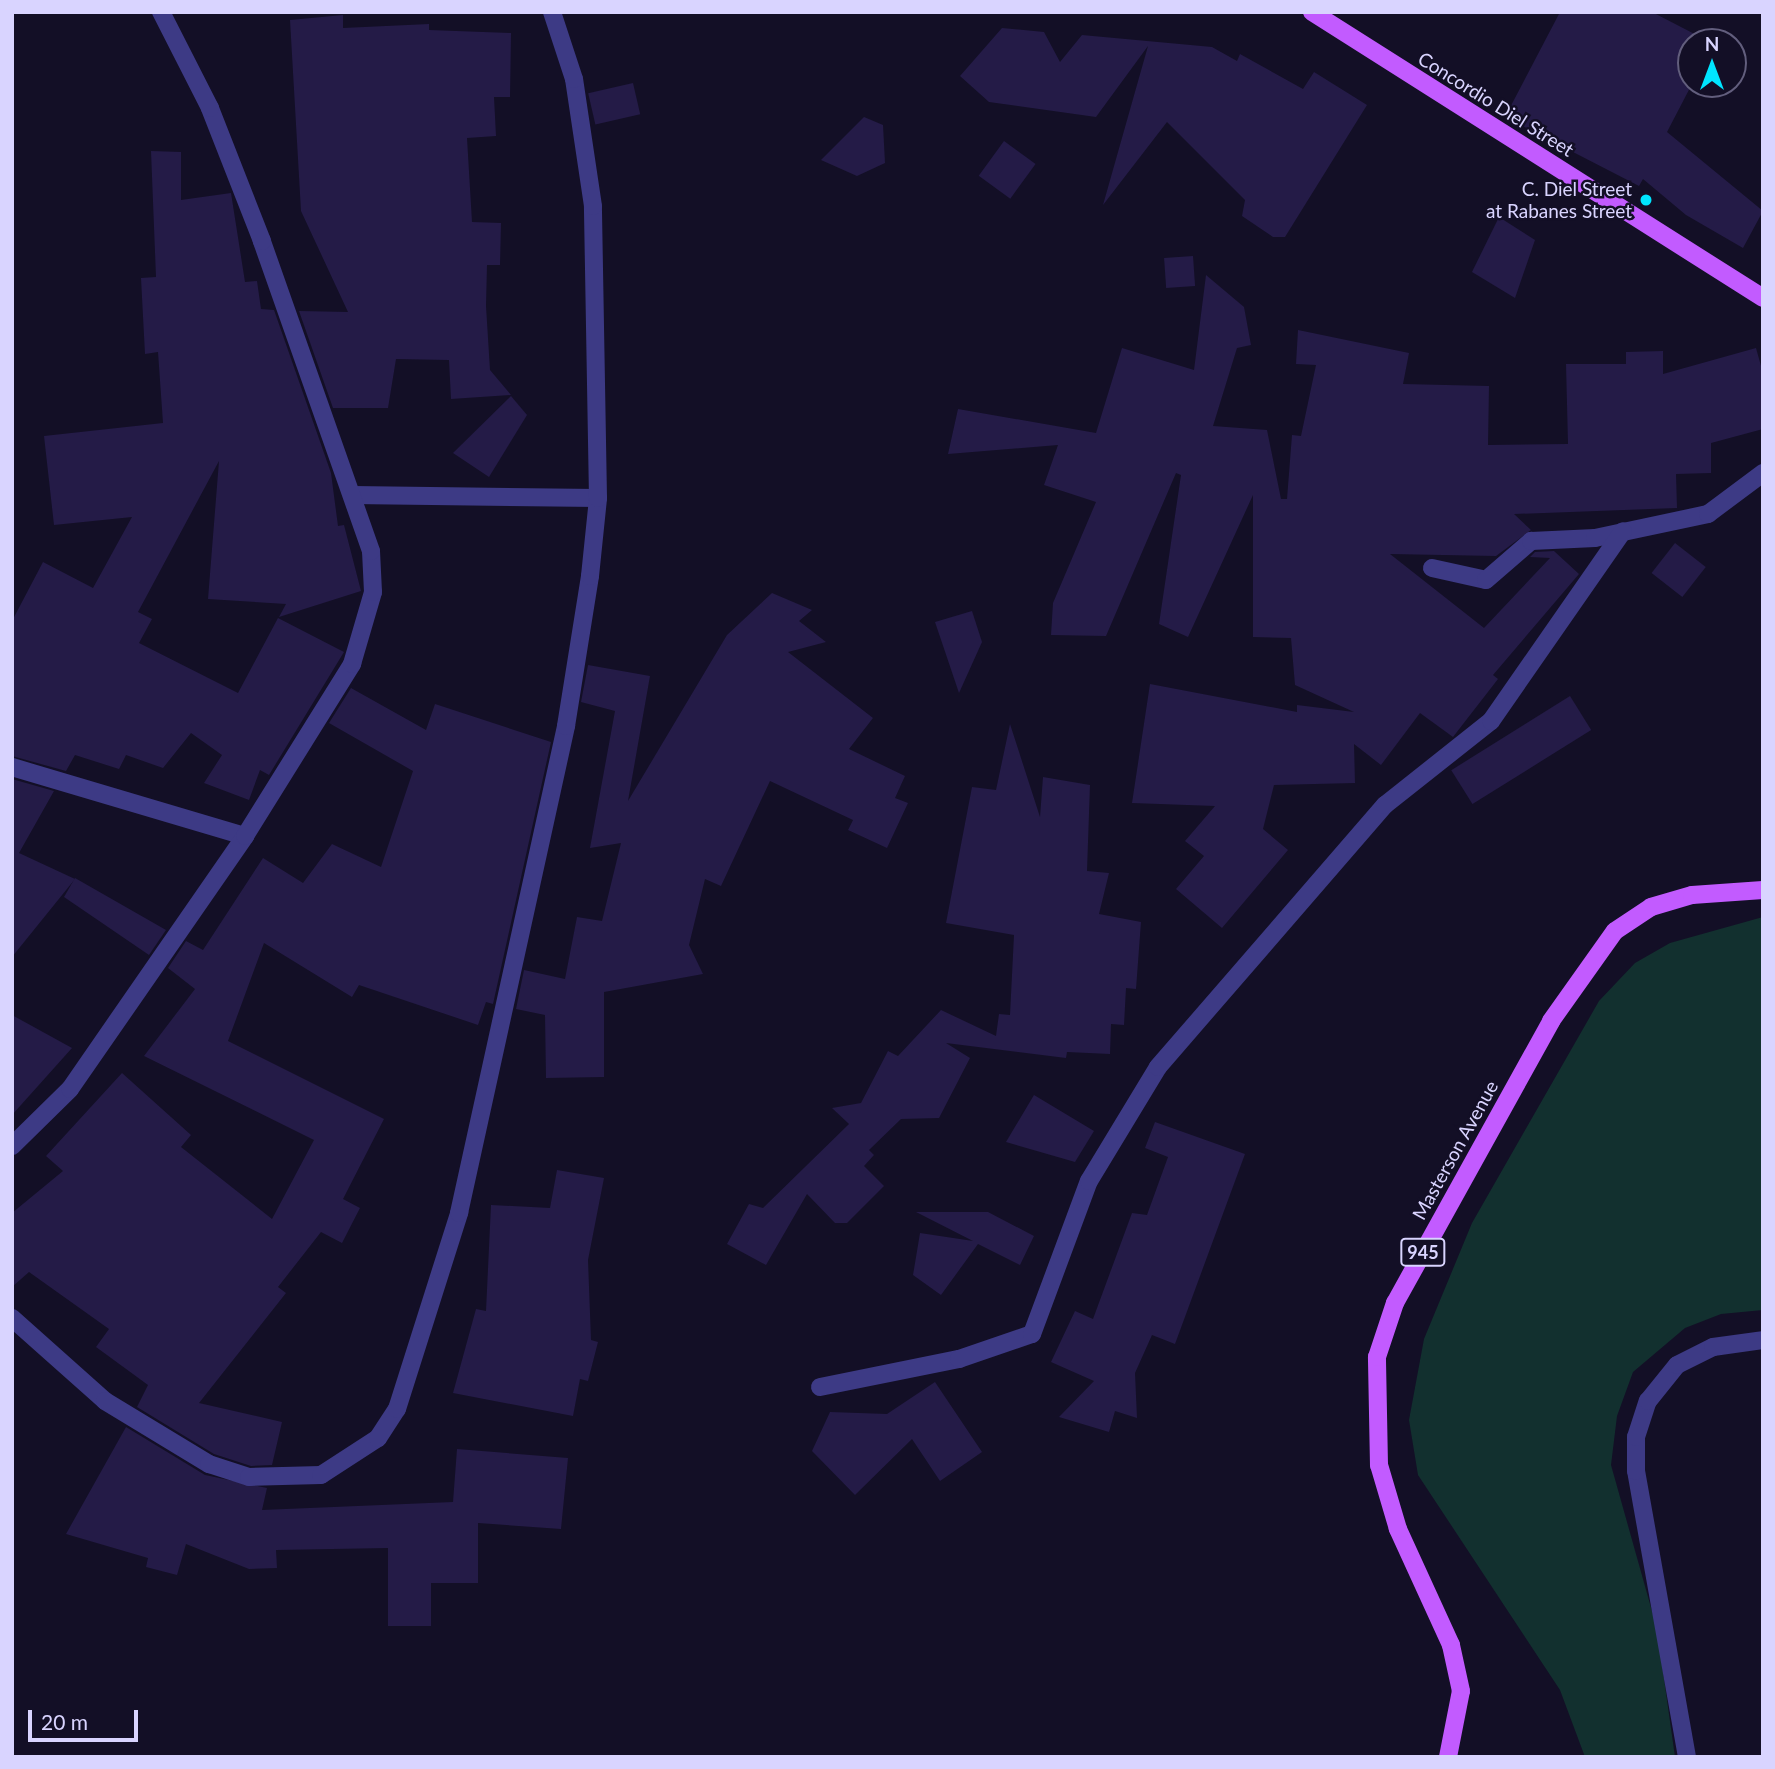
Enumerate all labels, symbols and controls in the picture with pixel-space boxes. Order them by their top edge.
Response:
north arrow [1677,28,1747,98]
text: N [1705,32,1719,55]
street label: Concordio Diel Street [1414,47,1578,161]
place label: C. Diel Street at Rabanes Street [1486,178,1632,222]
marker: C. Diel Street at Rabanes Street [1638,192,1654,208]
street label: Masterson Avenue [1407,1076,1503,1224]
road number: 945 [1400,1238,1446,1266]
scale bar [32,1696,142,1740]
text: 20 m [41,1709,88,1734]

